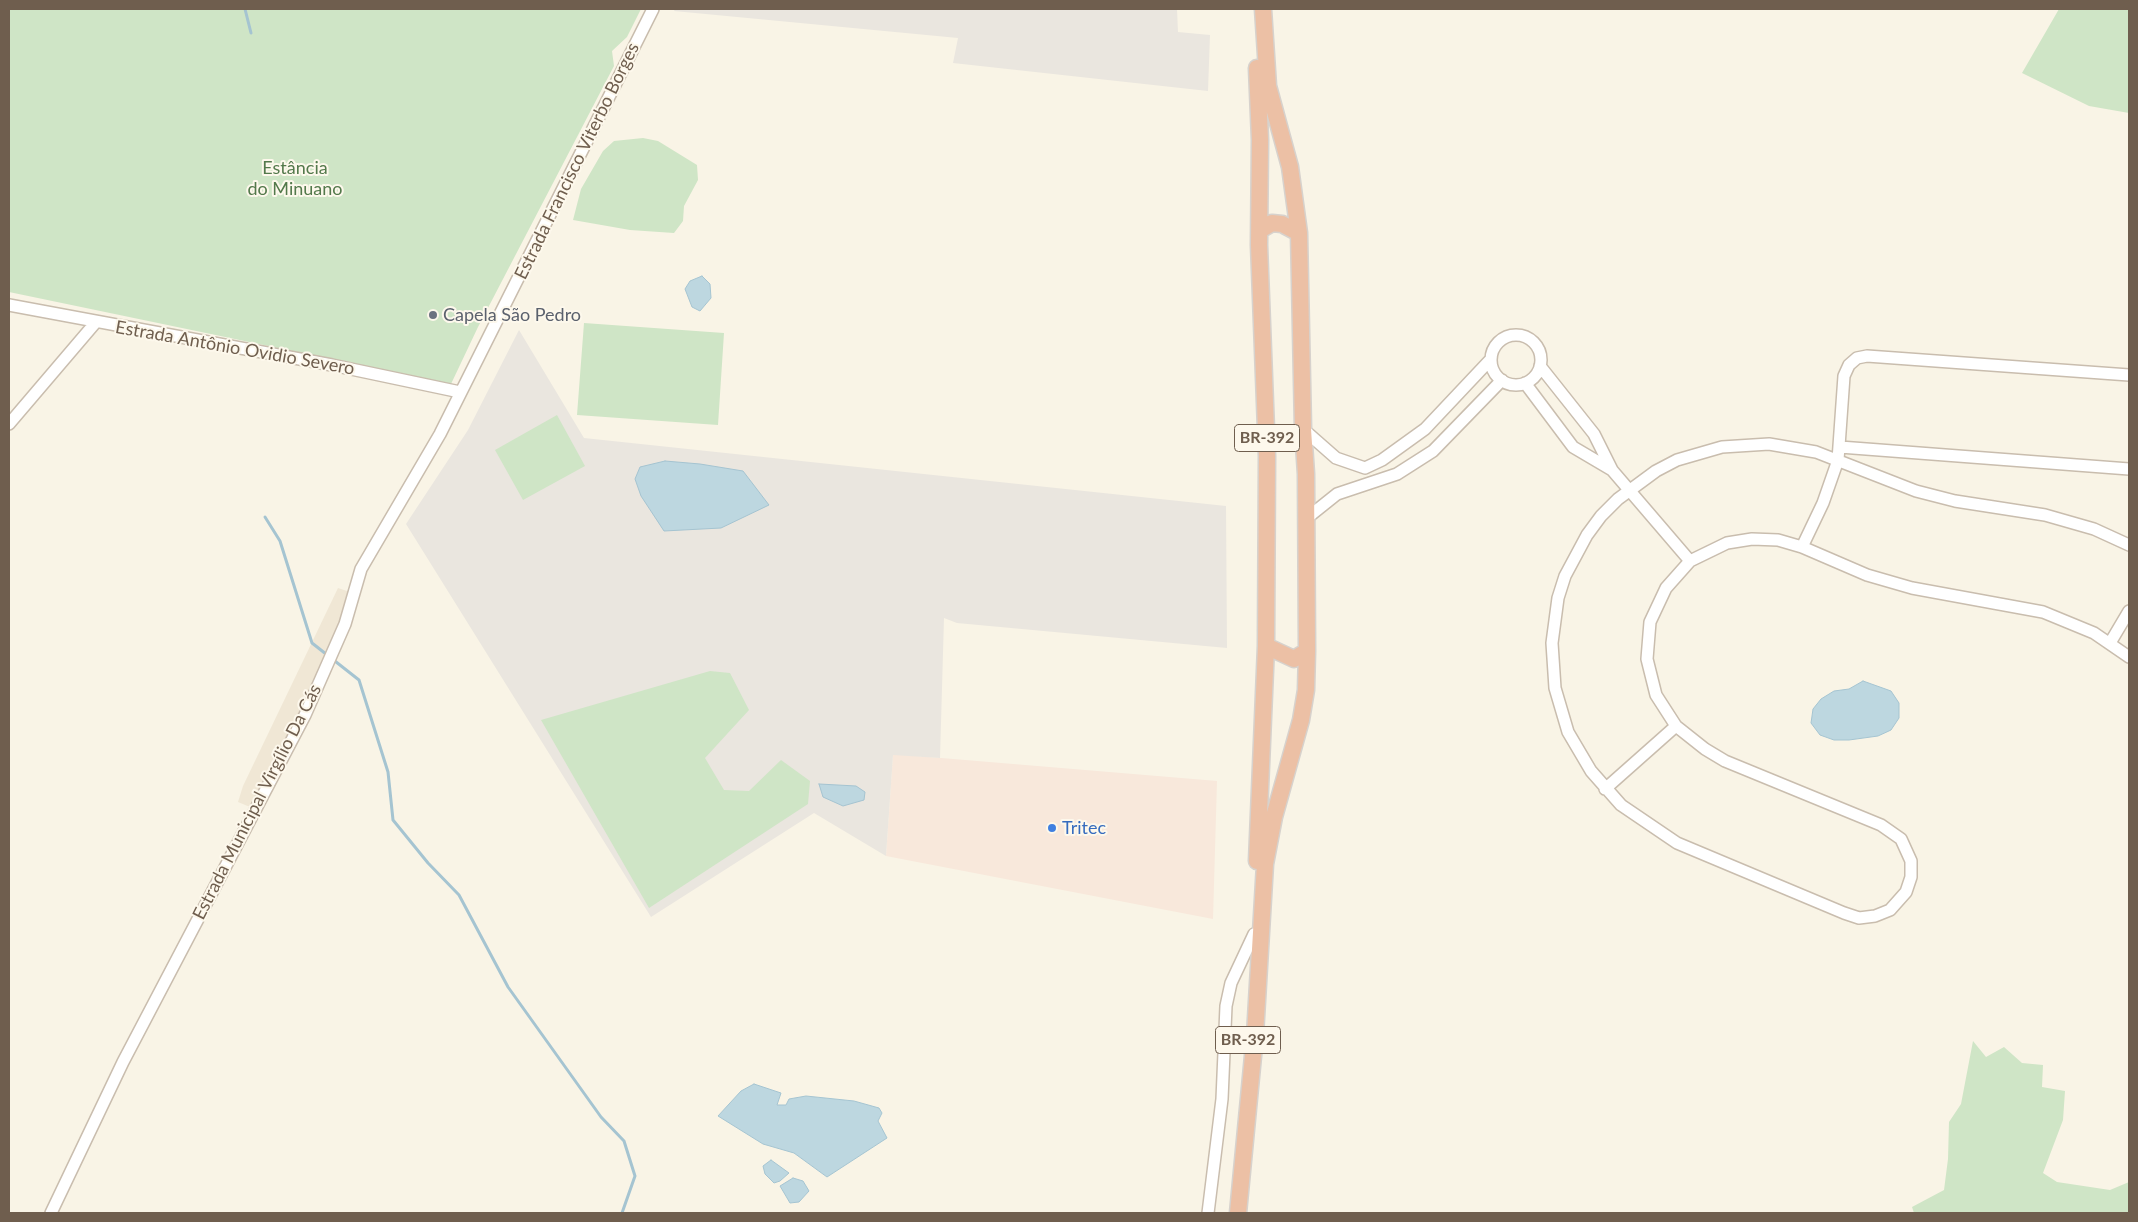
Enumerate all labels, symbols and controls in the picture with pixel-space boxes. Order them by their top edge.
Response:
street label: Estrada Francisco Viterbo Borges [510,39,644,283]
park label: Estância do Minuano [247,157,343,200]
place label: Capela São Pedro [443,304,581,326]
marker: Capela São Pedro [427,309,439,321]
street label: Estrada Antônio Ovidio Severo [114,316,356,380]
road number: BR-392 [1234,424,1300,452]
street label: Estrada Municipal Virgílio Da Cás [188,681,326,923]
place label: Tritec [1062,817,1106,839]
marker: Tritec [1046,822,1058,834]
road number: BR-392 [1216,1026,1280,1054]

